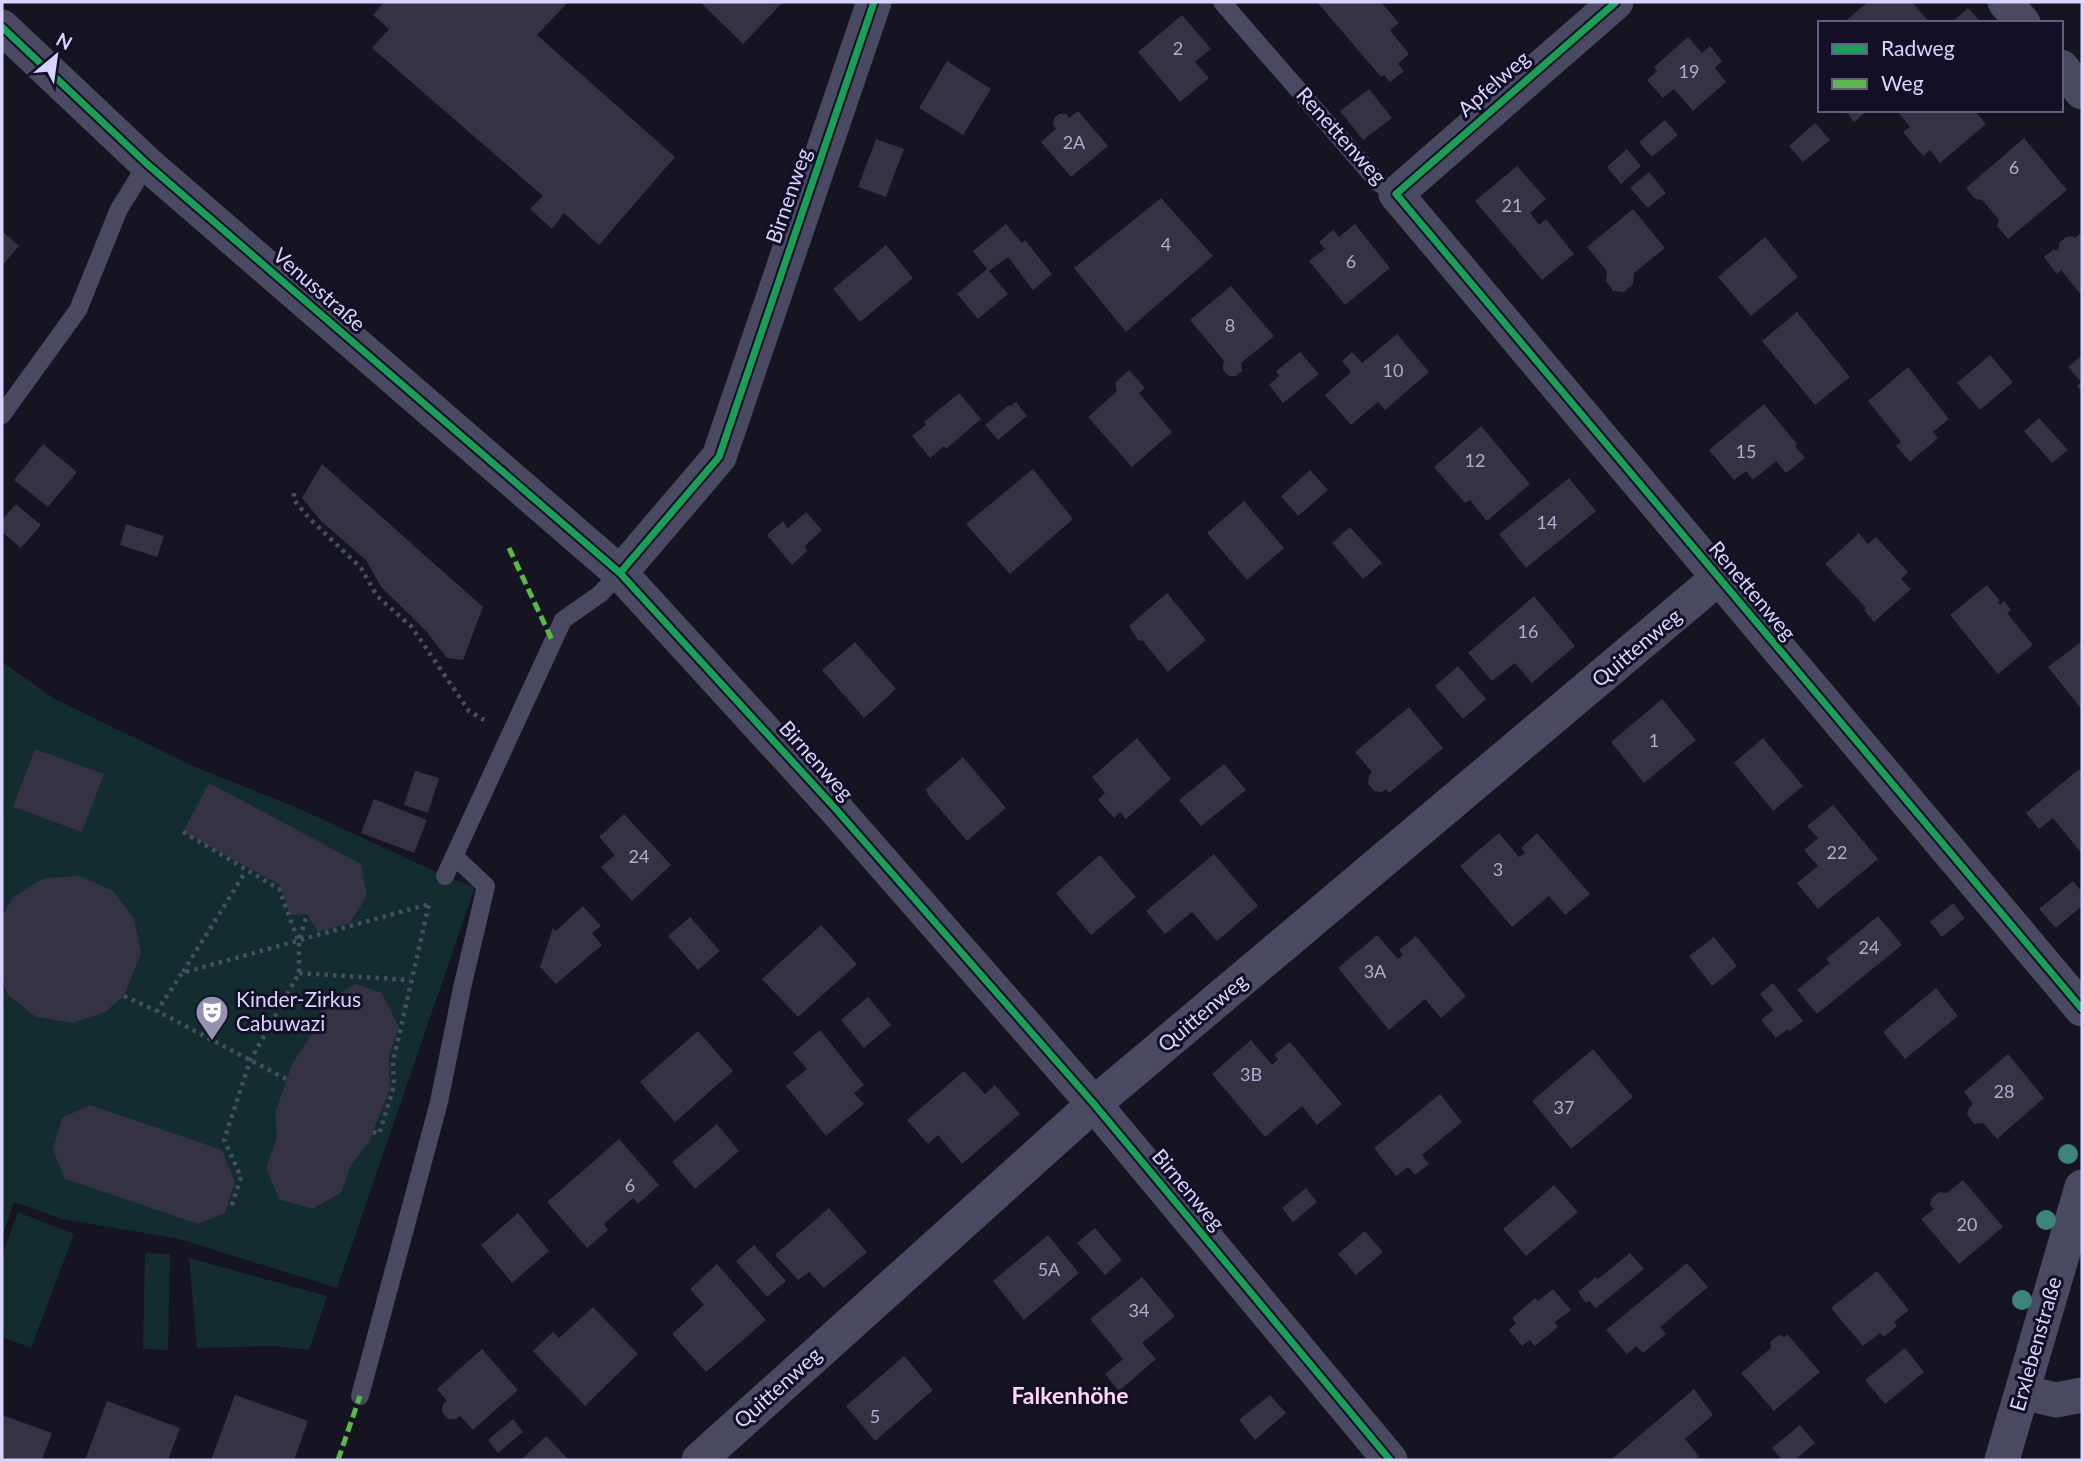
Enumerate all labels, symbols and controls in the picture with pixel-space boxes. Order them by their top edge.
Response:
north arrow [21,21,91,91]
legend [1818,21,2063,112]
text: N [53,27,76,54]
text: Radweg [1881,35,1955,60]
house number: 2 [1173,37,1183,59]
street label: Apfelweg [1452,45,1534,121]
house number: 19 [1679,60,1699,82]
text: Weg [1881,70,1924,95]
street label: Renettenweg [1292,81,1392,189]
house number: 2A [1063,131,1086,153]
street label: Birnenweg [760,145,816,246]
house number: 6 [2009,156,2019,178]
house number: 21 [1502,194,1522,216]
house number: 4 [1161,233,1171,255]
street label: Venusstraße [269,242,371,336]
house number: 6 [1346,250,1356,272]
house number: 8 [1225,314,1235,336]
house number: 10 [1383,359,1403,381]
house number: 15 [1736,440,1756,462]
house number: 12 [1465,449,1485,471]
house number: 14 [1537,511,1557,533]
street label: Renettenweg [1704,535,1802,645]
street label: Quittenweg [1586,602,1686,691]
house number: 16 [1518,620,1538,642]
street label: Birnenweg [775,715,860,805]
house number: 1 [1649,729,1659,751]
house number: 22 [1827,841,1847,863]
house number: 24 [629,845,649,867]
house number: 3 [1493,858,1503,880]
house number: 24 [1859,936,1879,958]
house number: 3A [1364,960,1387,982]
street label: Quittenweg [1152,967,1252,1056]
place label: Kinder-Zirkus Cabuwazi [236,986,361,1035]
theatre icon: Kinder-Zirkus Cabuwazi [193,993,231,1042]
house number: 3B [1240,1063,1262,1085]
house number: 28 [1994,1080,2014,1102]
house number: 37 [1554,1096,1574,1118]
street label: Birnenweg [1148,1143,1231,1235]
house number: 6 [625,1174,635,1196]
house number: 20 [1957,1213,1977,1235]
house number: 5A [1038,1258,1061,1280]
street label: Erxlebenstraße [2003,1274,2066,1414]
house number: 34 [1129,1299,1149,1321]
street label: Quittenweg [728,1341,826,1433]
district label: Falkenhöhe [1011,1381,1129,1409]
house number: 5 [870,1405,880,1427]

